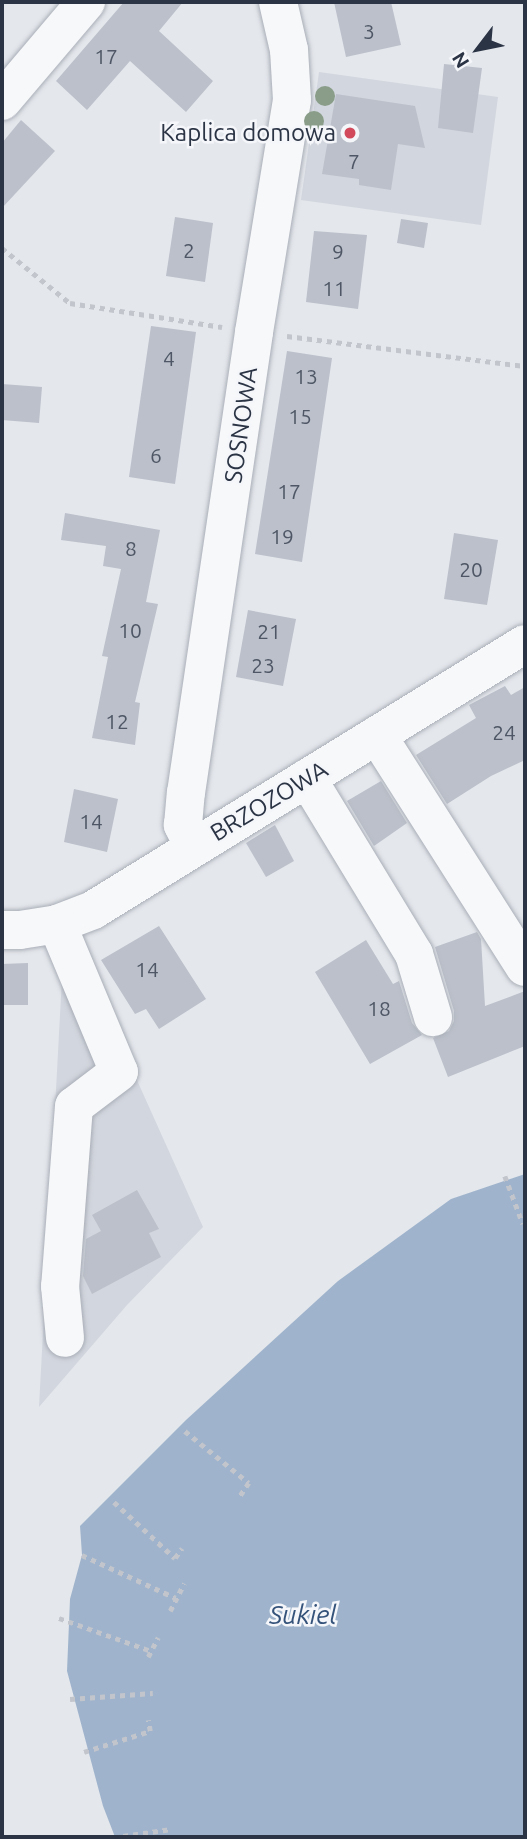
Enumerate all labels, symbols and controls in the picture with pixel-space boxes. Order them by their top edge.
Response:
north arrow [443,14,513,84]
house number: 3 [363,18,375,44]
house number: 17 [94,43,118,69]
text: N [447,48,473,72]
place label: Kaplica domowa [160,119,336,147]
marker: Kaplica domowa [342,125,358,141]
house number: 7 [348,148,360,174]
house number: 2 [183,237,195,263]
house number: 9 [332,238,344,264]
house number: 11 [322,275,346,301]
house number: 4 [163,345,175,371]
house number: 13 [294,363,318,389]
street label: SOSNOWA [219,365,263,485]
house number: 15 [288,403,312,429]
house number: 6 [150,442,162,468]
house number: 17 [277,478,301,504]
house number: 19 [270,523,294,549]
house number: 8 [125,535,137,561]
house number: 20 [459,556,483,582]
house number: 10 [118,617,142,643]
house number: 21 [257,618,281,644]
house number: 23 [251,652,275,678]
house number: 12 [105,708,129,734]
house number: 24 [492,719,516,745]
street label: BRZOZOWA [205,755,333,847]
house number: 14 [79,808,103,834]
house number: 14 [135,956,159,982]
house number: 18 [367,995,391,1021]
water label: Sukiel [269,1599,337,1631]

